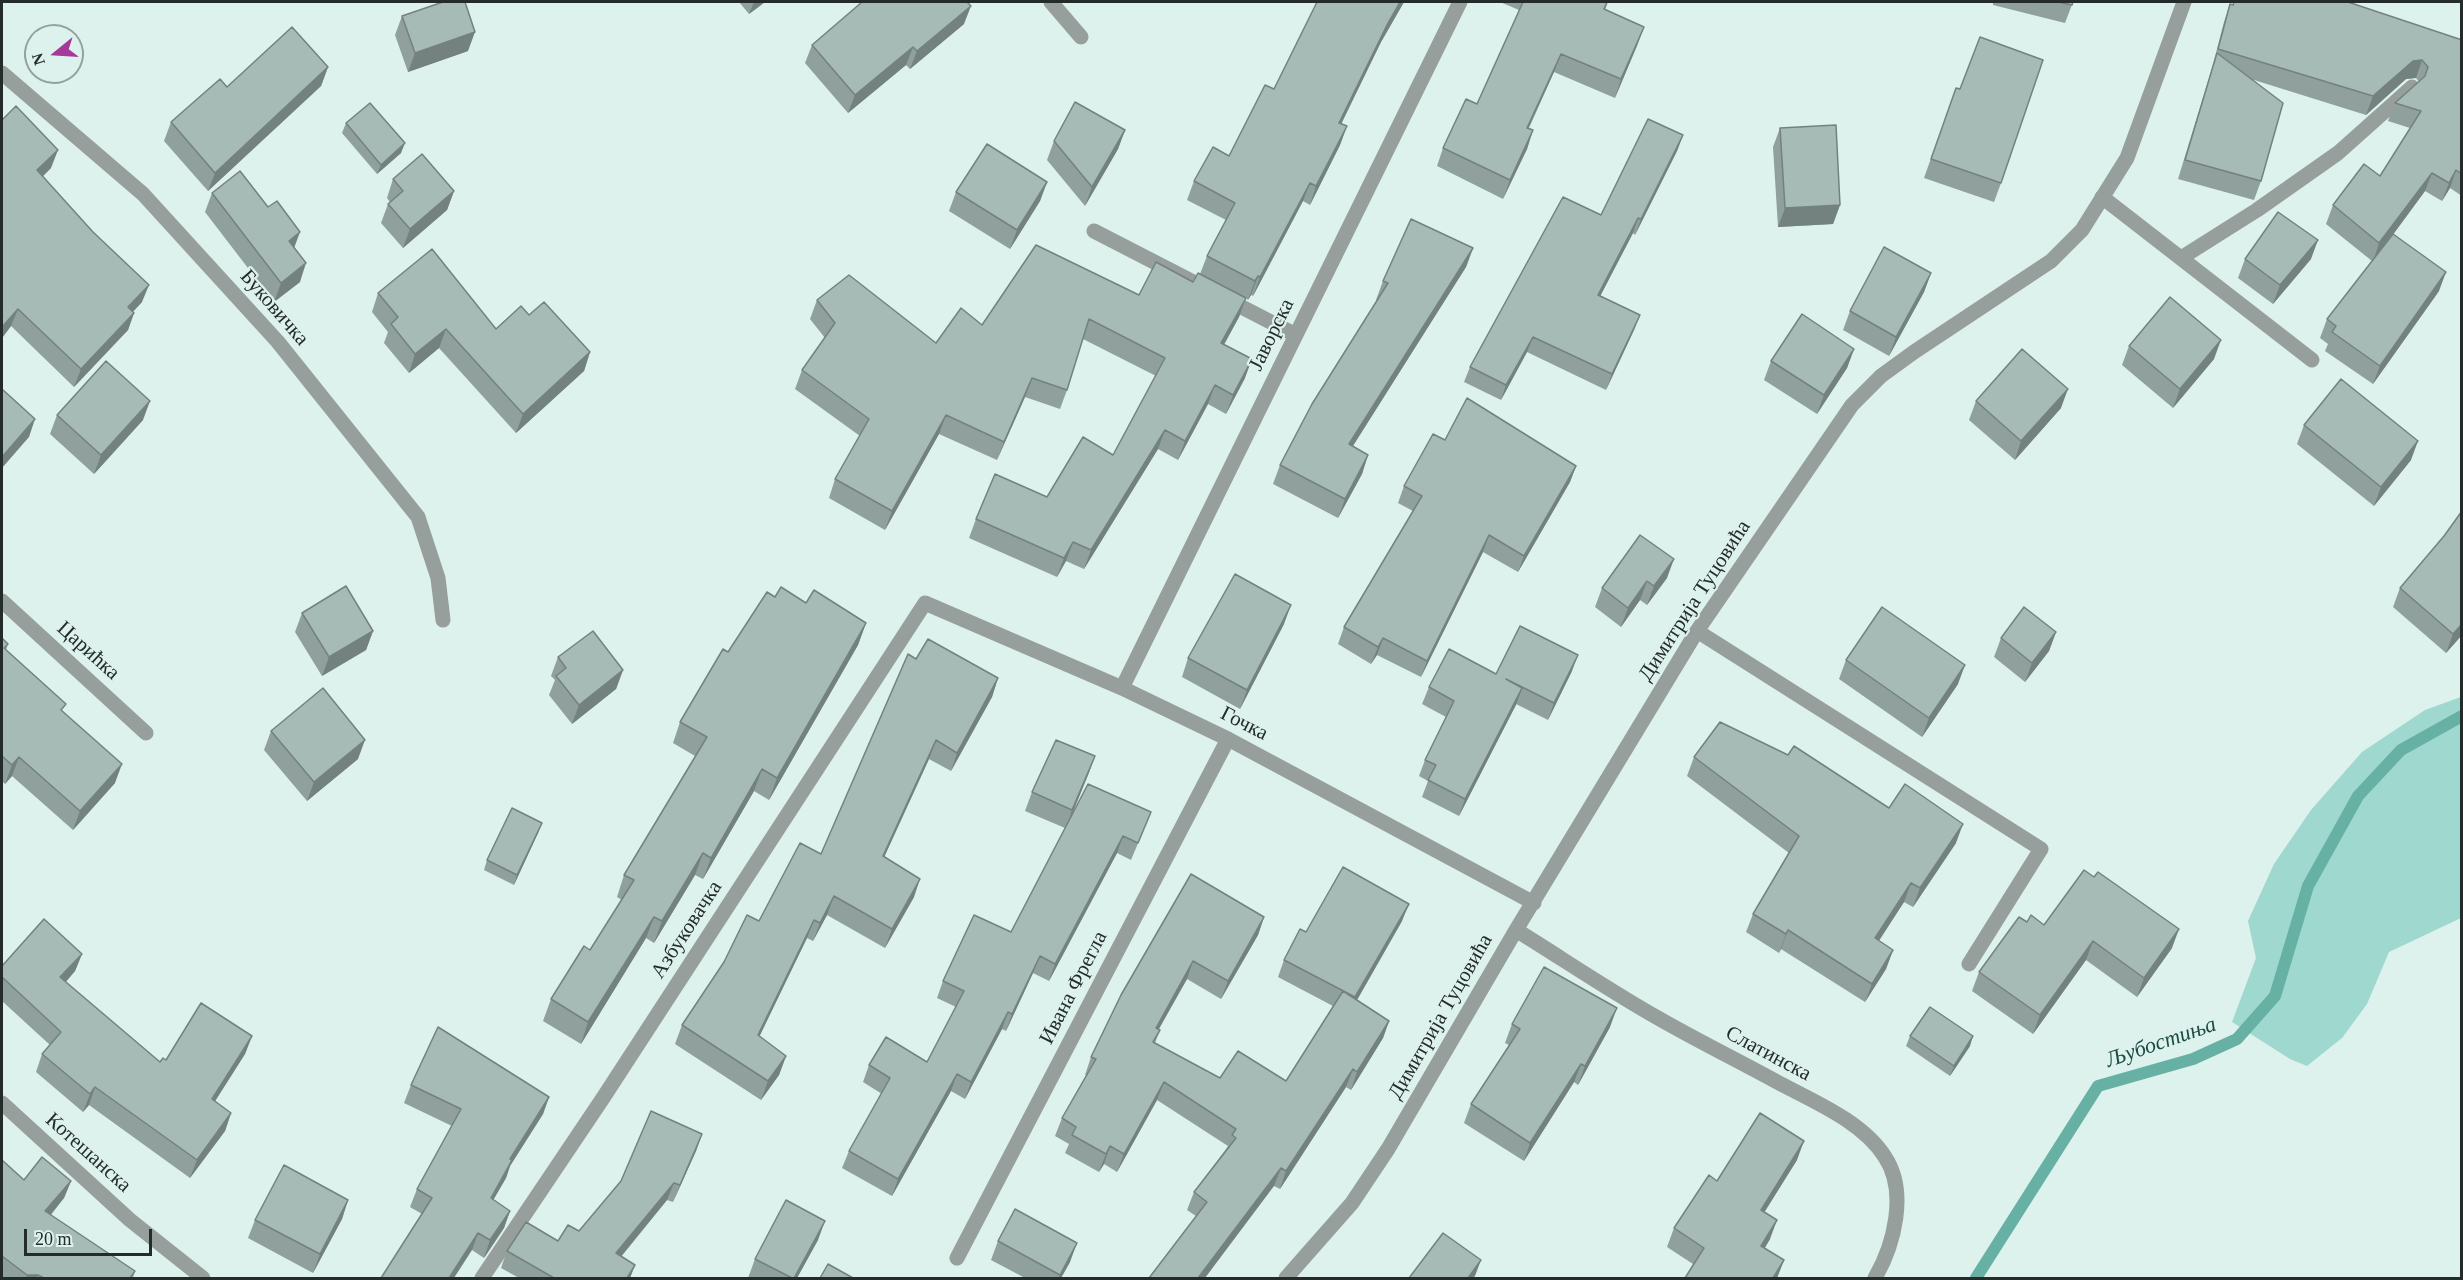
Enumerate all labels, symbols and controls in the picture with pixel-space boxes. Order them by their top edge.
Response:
north arrow [24,24,84,84]
text: N [28,51,48,67]
street label: Буковичка [234,265,314,351]
street label: Јаворска [1244,295,1300,375]
street label: Димитрија Туцовића [1634,516,1756,686]
street label: Царићка [51,616,125,686]
street label: Гочка [1216,701,1272,747]
street label: Азбуковачка [646,876,728,984]
street label: Ивана Фрегла [1035,927,1113,1049]
street label: Димитрија Туцовића [1383,930,1499,1104]
water label: Љубостиња [2102,1012,2220,1074]
street label: Слатинска [1721,1021,1815,1087]
street label: Котешанска [40,1108,136,1198]
scale bar [27,1217,154,1255]
text: 20 m [35,1229,72,1249]

